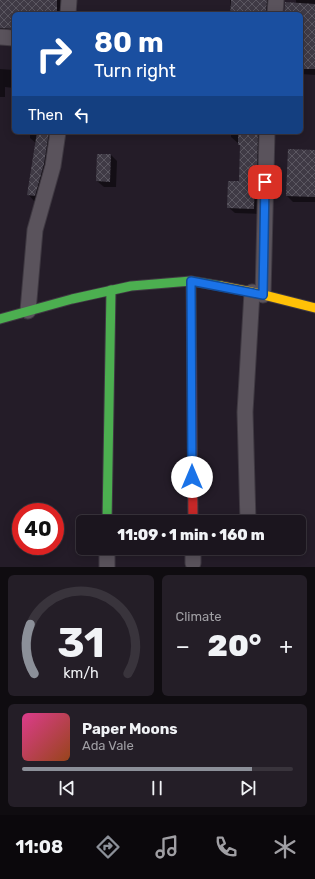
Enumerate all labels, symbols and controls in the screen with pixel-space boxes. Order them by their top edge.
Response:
text: 80 m [94,26,164,59]
icon: right [28,28,80,80]
text: Turn right [94,60,176,82]
icon: left [71,104,93,126]
text: Then [28,106,63,124]
pin [248,165,282,199]
icon: arrive [254,171,276,193]
position arrow [171,456,213,498]
speed limit sign: 40 [12,503,64,555]
text: 11:09 · 1 min · 160 m [117,526,265,544]
text: Climate [176,609,222,624]
text: 31 [57,617,105,666]
text: 20° [208,628,261,664]
text: − [176,633,190,660]
text: + [279,633,293,660]
text: km/h [63,664,99,681]
text: Paper Moons [82,720,178,738]
text: Ada Vale [82,738,134,753]
icon: previous [56,777,78,799]
icon: pause [146,777,168,799]
icon: next [237,777,259,799]
icon: directions [94,833,122,861]
icon: music [153,833,181,861]
icon: phone [212,833,240,861]
icon: climate [271,833,299,861]
text: 11:08 [16,836,63,858]

